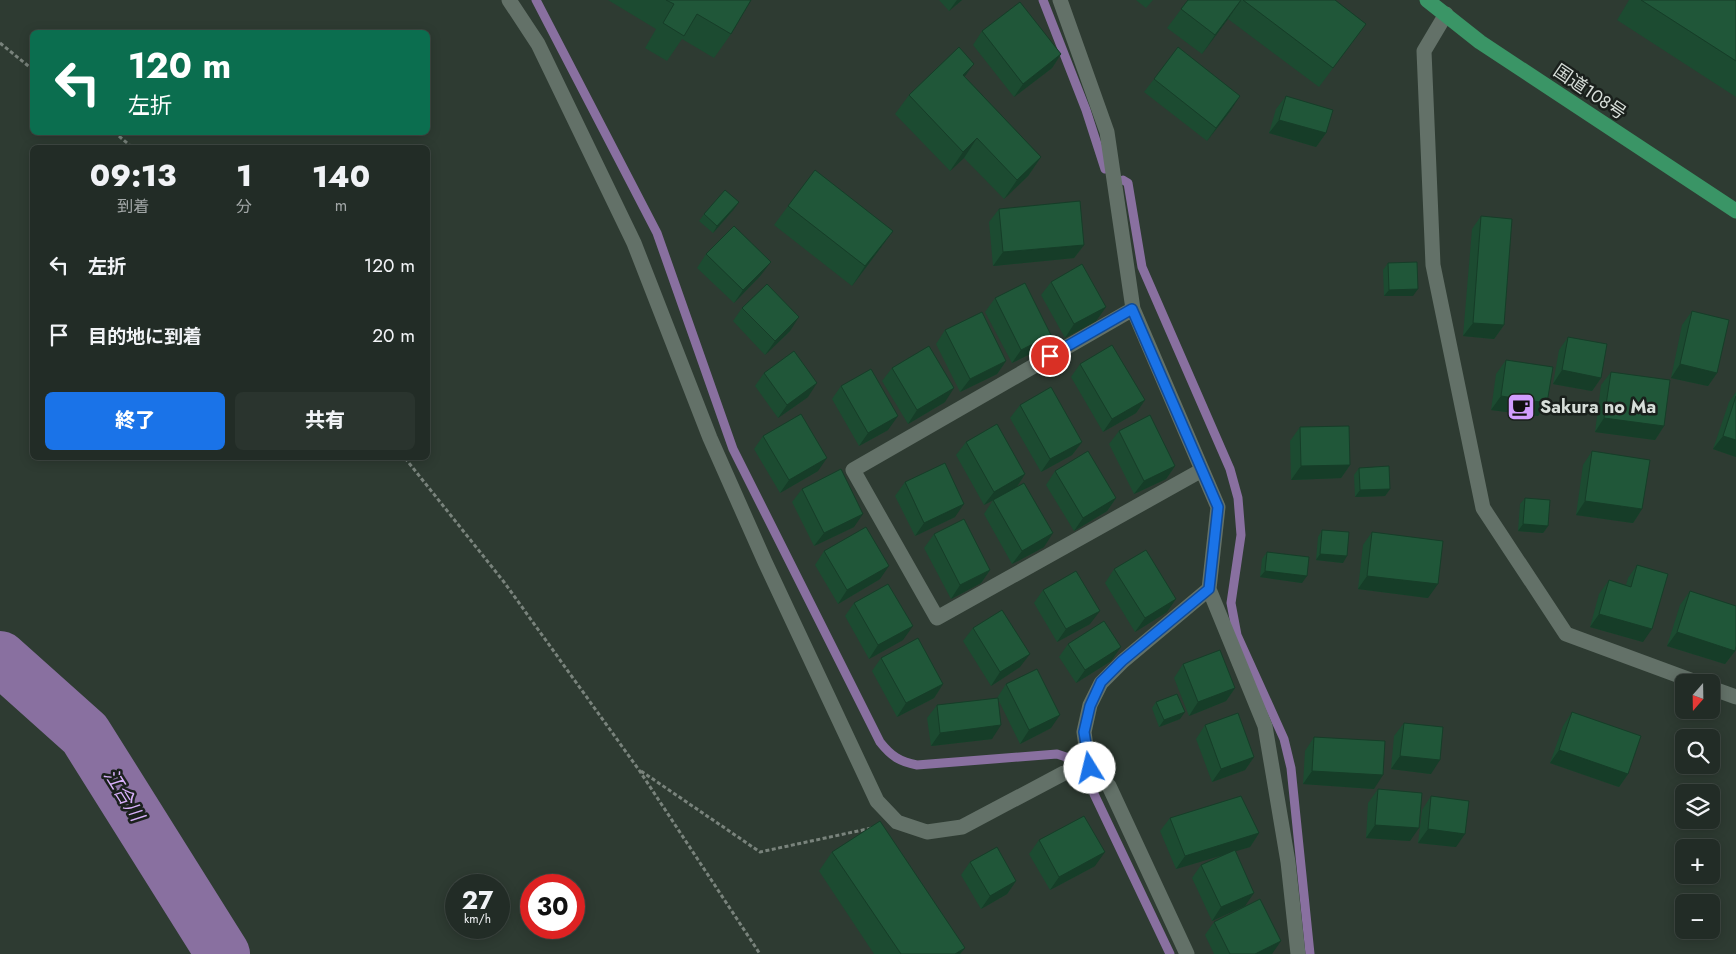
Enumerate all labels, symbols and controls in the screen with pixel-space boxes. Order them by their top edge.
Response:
text: 120 m [128,41,231,91]
icon: left [45,50,110,115]
street label: 国道108号 [1548,58,1632,126]
text: 左折 [128,89,172,121]
text: 09:13 [90,154,176,197]
text: 1 [236,154,252,197]
text: 140 [312,155,370,198]
text: m [335,194,347,217]
text: 到着 [117,195,149,218]
text: 分 [236,195,252,218]
icon: left [45,251,73,279]
text: 120 m [364,252,415,279]
text: 左折 [88,253,126,280]
icon: arrive [45,321,73,349]
text: 20 m [372,322,415,349]
text: 目的地に到着 [88,323,202,350]
pin [1029,335,1071,377]
icon: arrive [1036,342,1064,370]
button: 終了 [45,392,225,450]
button: 共有 [235,392,415,450]
cafe icon: Sakura no Ma [1506,392,1536,422]
place label: Sakura no Ma [1540,394,1656,420]
north arrow [1675,674,1720,719]
map controls [1675,674,1720,939]
button: search [1675,729,1720,774]
position arrow [1063,741,1115,793]
water label: 江合川 [97,764,152,828]
button: layers [1675,784,1720,829]
button: + [1675,839,1720,884]
speed limit sign: 30 [520,874,585,939]
text: 27 [462,882,493,918]
button: − [1675,894,1720,939]
text: km/h [464,910,491,928]

